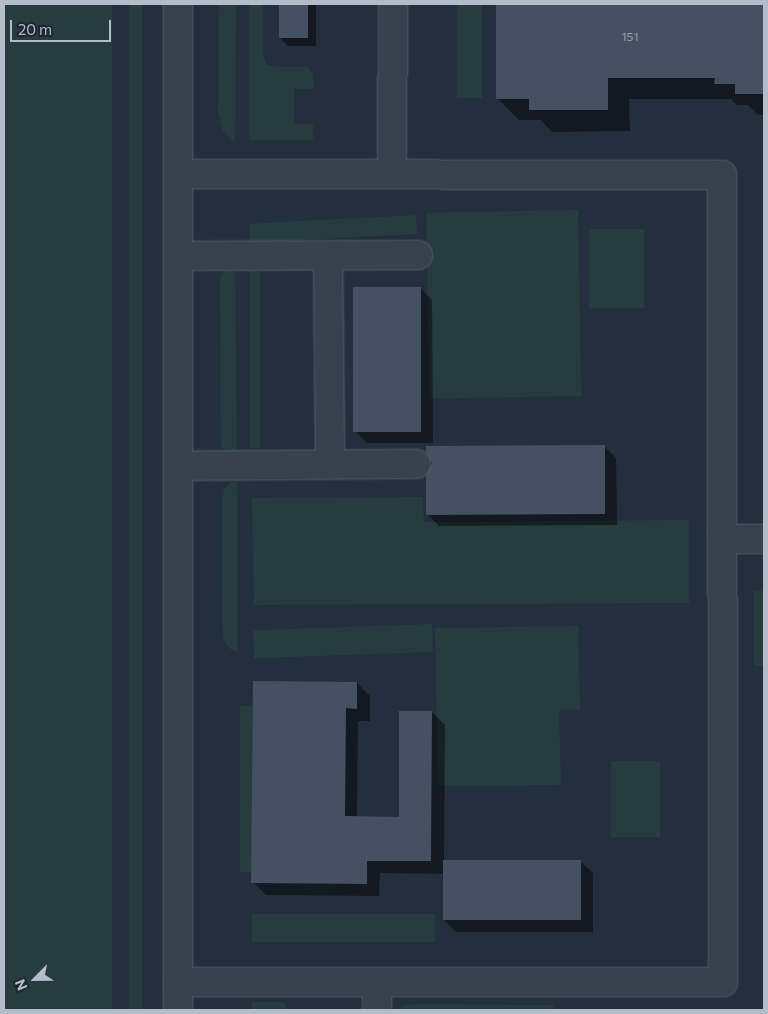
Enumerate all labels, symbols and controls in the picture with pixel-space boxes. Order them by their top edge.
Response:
scale bar [12,10,114,42]
text: 20 m [18,20,52,38]
house number: 151 [621,30,639,44]
north arrow [10,954,60,1004]
text: N [11,977,31,993]

